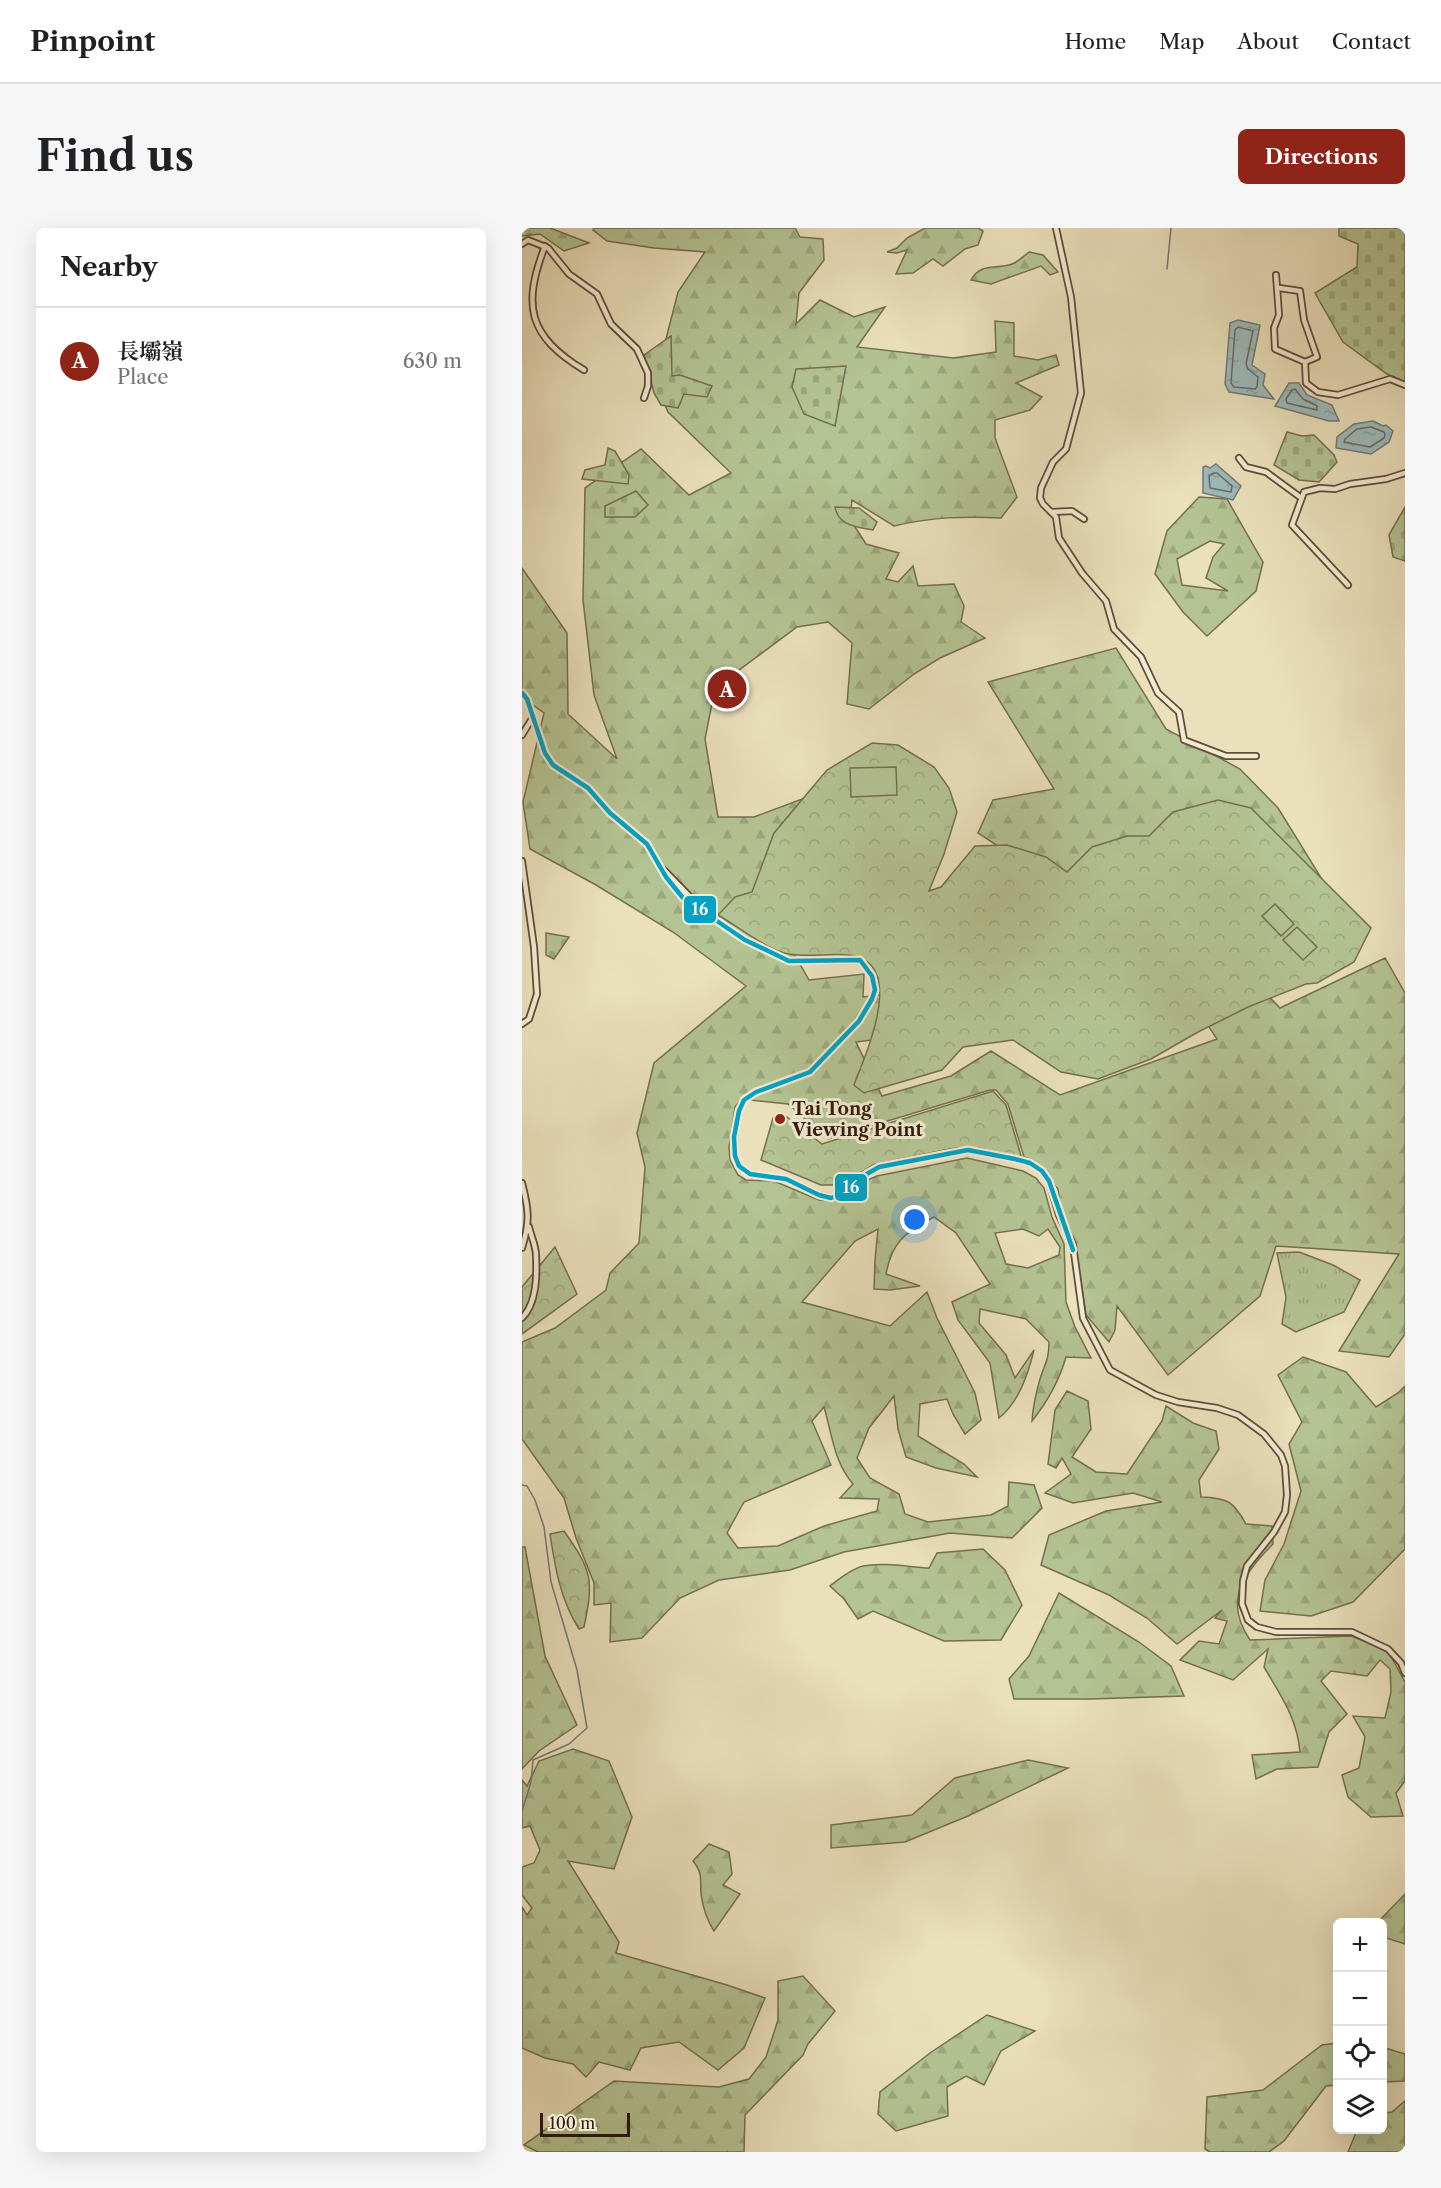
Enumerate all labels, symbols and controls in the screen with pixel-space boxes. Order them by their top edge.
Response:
text: Pinpoint [30,24,155,58]
text: Home [1065,29,1126,54]
text: Map [1159,29,1204,54]
text: About [1237,29,1299,54]
text: Contact [1332,29,1411,54]
button: Directions [1238,129,1405,184]
text: Find us [36,130,194,182]
text: Nearby [60,251,158,283]
text: 長壩嶺 [117,338,183,365]
text: A [72,349,87,373]
text: 630 m [403,349,462,373]
text: Place [117,365,168,389]
pin: A [708,666,746,712]
line badge: 16 [683,895,717,924]
text: 16 [692,899,709,919]
place label: Tai Tong Viewing Point [791,1098,924,1141]
marker: Tai Tong Viewing Point [773,1112,787,1126]
line badge: 16 [834,1173,868,1202]
text: 16 [843,1177,860,1197]
your location [900,1205,929,1234]
map controls [1333,1918,1387,2134]
button: + [1333,1918,1387,1972]
button: − [1333,1972,1387,2026]
button: locate [1333,2026,1387,2080]
button: layers [1333,2080,1387,2134]
scale bar [540,2110,630,2138]
text: 100 m [549,2113,595,2133]

